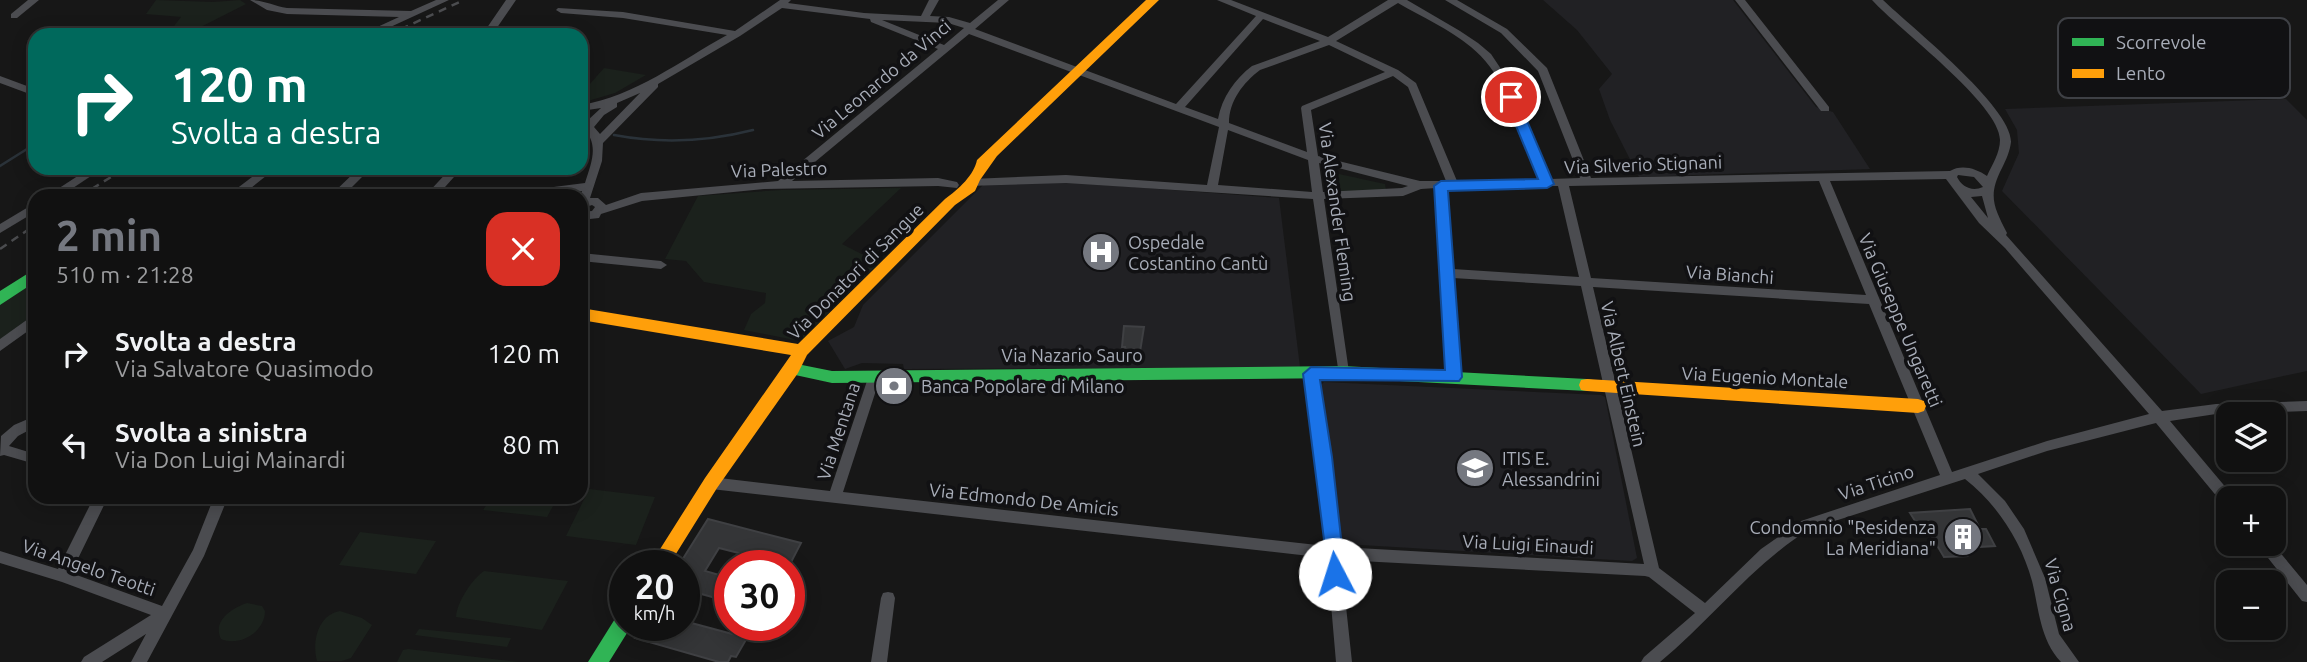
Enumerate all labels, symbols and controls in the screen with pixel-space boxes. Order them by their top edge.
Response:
street label: Via Leonardo da Vinci [808,15,954,143]
legend [2058,18,2290,98]
text: Scorrevole [2116,31,2207,53]
icon: right [56,56,147,147]
text: 120 m [171,56,308,111]
text: Lento [2116,62,2166,84]
pin [1481,67,1541,127]
icon: arrive [1492,78,1530,116]
text: Svolta a destra [171,114,382,150]
street label: Via Alexander Fleming [1316,121,1360,303]
street label: Via Silverio Stignani [1564,151,1722,177]
street label: Via Palestro [730,157,828,181]
street label: Via Donatori di Sangue [783,199,927,343]
text: 2 min [56,212,162,259]
button: close [486,212,560,286]
street label: Via Giuseppe Ungaretti [1855,230,1947,410]
hospital icon: Ospedale Costantino Cantù [1080,231,1122,273]
place label: Ospedale Costantino Cantù [1128,232,1268,273]
street label: Via Bianchi [1685,261,1775,287]
text: 510 m · 21:28 [56,262,194,287]
street label: Via Albert Einstein [1598,299,1650,449]
text: Svolta a destra [115,327,297,356]
icon: right [56,335,94,373]
text: 120 m [488,339,560,368]
street label: Via Nazario Sauro [1001,345,1143,365]
text: Via Salvatore Quasimodo [115,356,374,381]
street label: Via Eugenio Montale [1681,363,1849,391]
bank icon: Banca Popolare di Milano [873,365,915,407]
place label: Banca Popolare di Milano [921,376,1125,396]
street label: Via Mentana [813,380,863,482]
map controls [2216,402,2286,640]
button: layers [2216,402,2286,472]
text: Svolta a sinistra [115,418,308,447]
icon: left [56,426,94,464]
text: 80 m [502,430,560,459]
text: Via Don Luigi Mainardi [115,447,346,472]
school or university icon: ITIS E. Alessandrini [1454,447,1496,489]
place label: ITIS E. Alessandrini [1502,448,1600,489]
street label: Via Ticino [1836,460,1916,504]
street label: Via Edmondo De Amicis [928,479,1120,519]
button: + [2216,486,2286,556]
building icon: Condomnio "Residenza La Meridiana" [1942,516,1984,558]
place label: Condomnio "Residenza La Meridiana" [1750,517,1936,558]
street label: Via Luigi Einaudi [1462,531,1594,557]
street label: Via Angelo Teotti [20,535,158,599]
position arrow [1298,537,1372,611]
speed limit sign: 30 [714,550,805,641]
street label: Via Cigna [2041,556,2081,634]
text: 20 [635,566,674,606]
button: − [2216,570,2286,640]
text: km/h [634,603,675,623]

